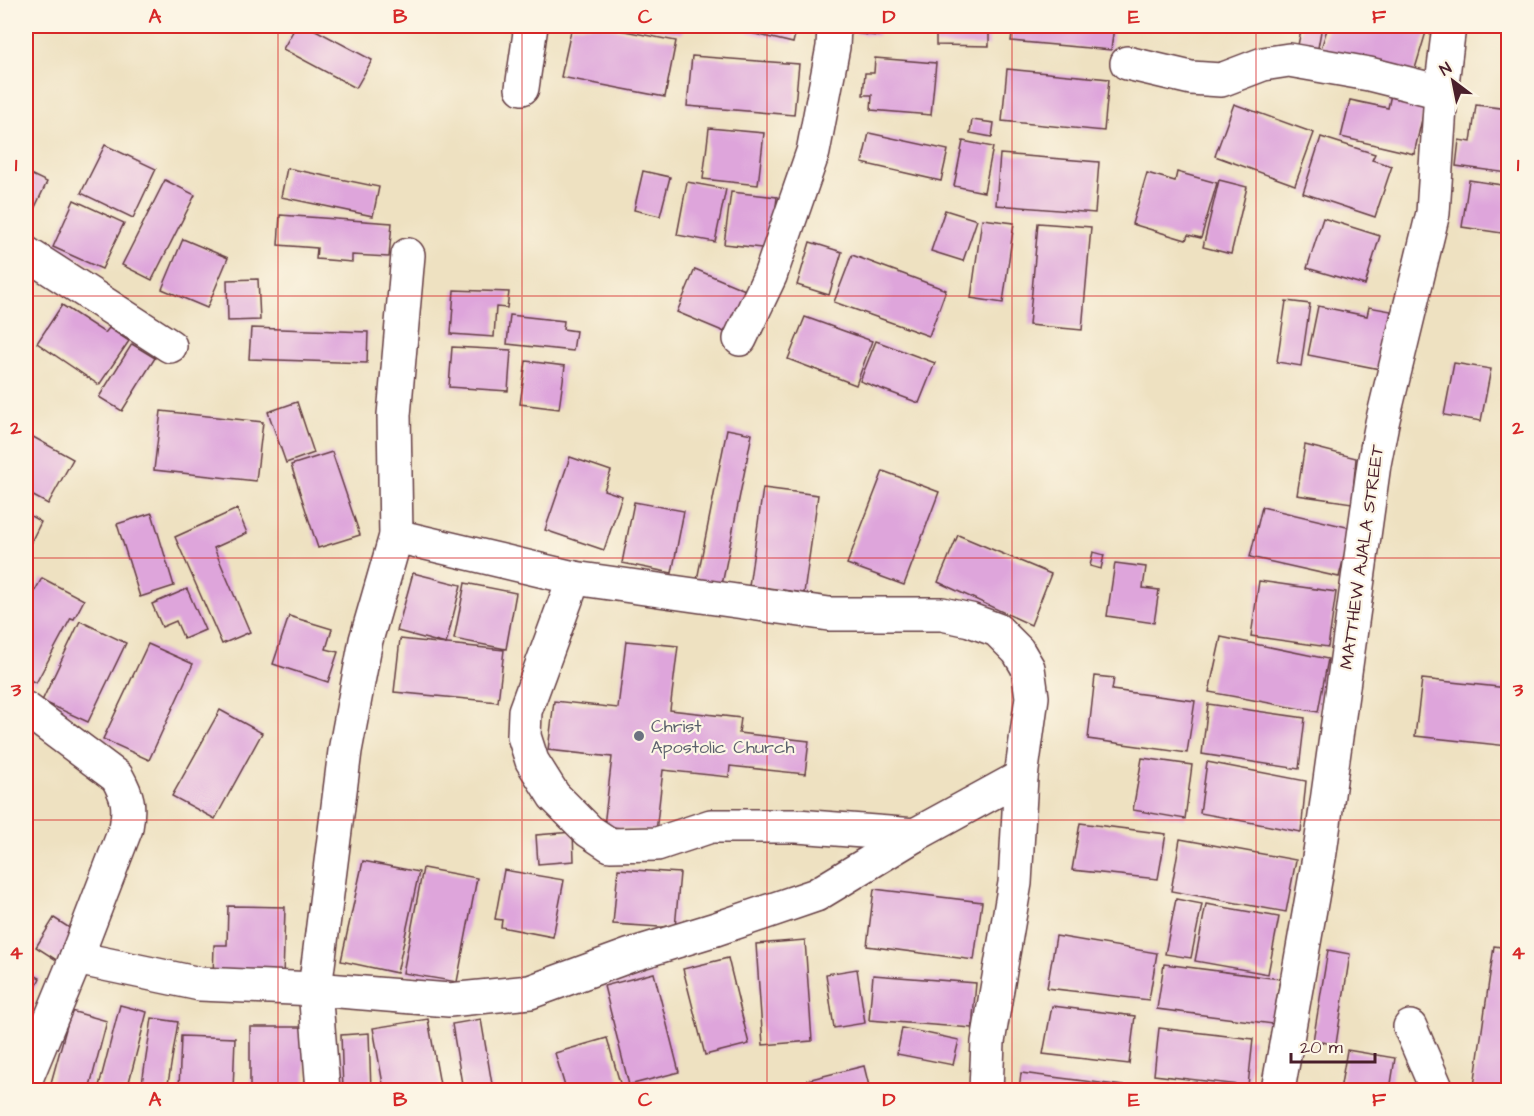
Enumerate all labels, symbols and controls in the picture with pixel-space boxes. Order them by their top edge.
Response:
text: A [149,3,162,31]
text: B [393,3,408,31]
text: C [638,3,653,31]
text: D [883,3,896,31]
text: E [1128,3,1140,31]
text: F [1372,3,1387,31]
north arrow [1423,51,1483,111]
text: N [1435,57,1456,81]
text: 1 [15,151,18,179]
text: 1 [1517,151,1520,179]
text: 2 [9,414,22,442]
text: 2 [1511,414,1524,442]
street label: MATTHEW AJALA STREET [1334,442,1390,671]
text: 3 [10,676,22,704]
text: 3 [1512,676,1524,704]
place label: Christ Apostolic Church [651,714,794,760]
marker: Christ Apostolic Church [632,729,646,743]
text: 4 [9,939,23,967]
text: 4 [1511,939,1525,967]
scale bar [1291,1026,1375,1064]
text: 20 m [1300,1035,1343,1060]
text: A [149,1086,162,1114]
text: B [393,1086,408,1114]
text: C [638,1086,653,1114]
text: D [883,1086,896,1114]
text: E [1128,1086,1140,1114]
text: F [1372,1086,1387,1114]

